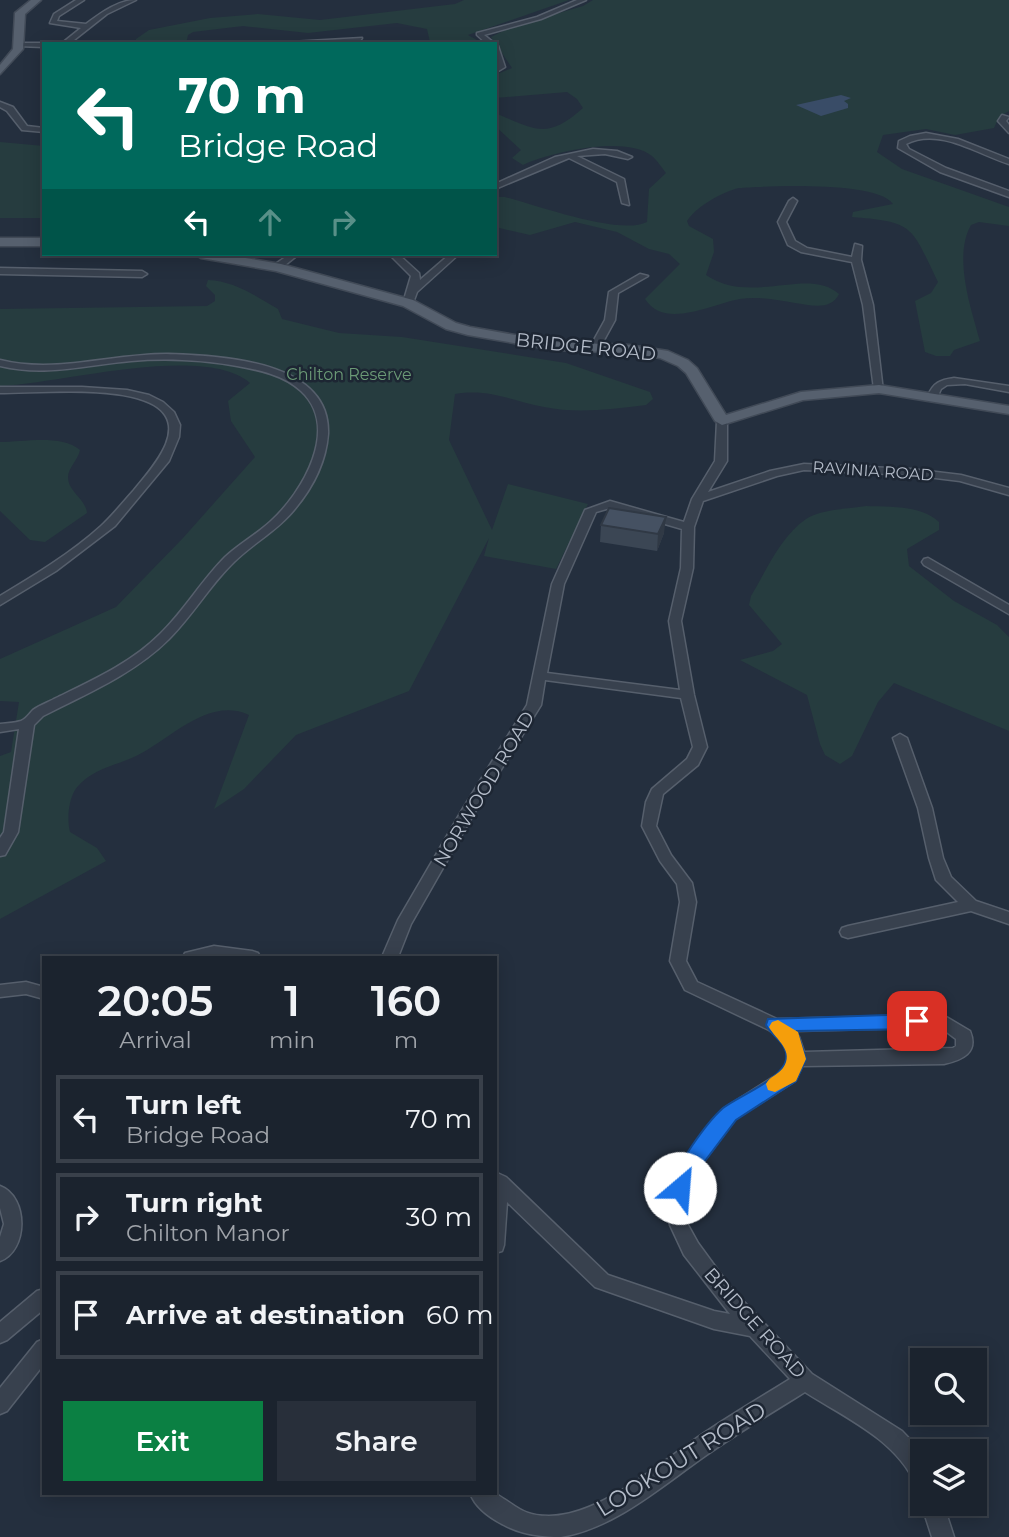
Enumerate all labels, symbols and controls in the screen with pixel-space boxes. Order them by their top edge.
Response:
text: 70 m [178,66,306,125]
icon: left [63,70,154,161]
text: Bridge Road [178,126,378,165]
icon: left [178,203,216,241]
icon: ahead [251,203,289,241]
icon: right [324,203,362,241]
street label: BRIDGE ROAD [515,328,657,366]
park label: Chilton Reserve [286,365,412,384]
street label: RAVINIA ROAD [812,457,934,485]
street label: NORWOOD ROAD [429,707,539,871]
text: 20:05 [98,975,213,1027]
text: 1 [284,975,300,1027]
text: 160 [371,975,441,1027]
pin [887,991,947,1051]
icon: arrive [898,1002,936,1040]
text: Arrival [119,1026,192,1054]
text: min [269,1026,315,1054]
text: m [394,1026,418,1054]
text: Turn left [126,1089,242,1121]
icon: left [67,1100,105,1138]
text: 70 m [406,1103,472,1135]
text: Bridge Road [126,1121,270,1149]
position arrow [643,1151,717,1225]
text: Turn right [126,1187,262,1219]
icon: right [67,1198,105,1236]
text: 30 m [406,1201,472,1233]
text: Chilton Manor [126,1219,290,1247]
street label: BRIDGE ROAD [699,1263,811,1383]
icon: arrive [67,1296,105,1334]
text: Arrive at destination [126,1299,405,1331]
text: 60 m [426,1299,494,1331]
map controls [910,1348,987,1516]
button: search [910,1348,987,1425]
street label: LOOKOUT ROAD [591,1395,771,1523]
button: Exit [63,1401,263,1481]
button: Share [277,1401,476,1481]
button: layers [910,1439,987,1516]

